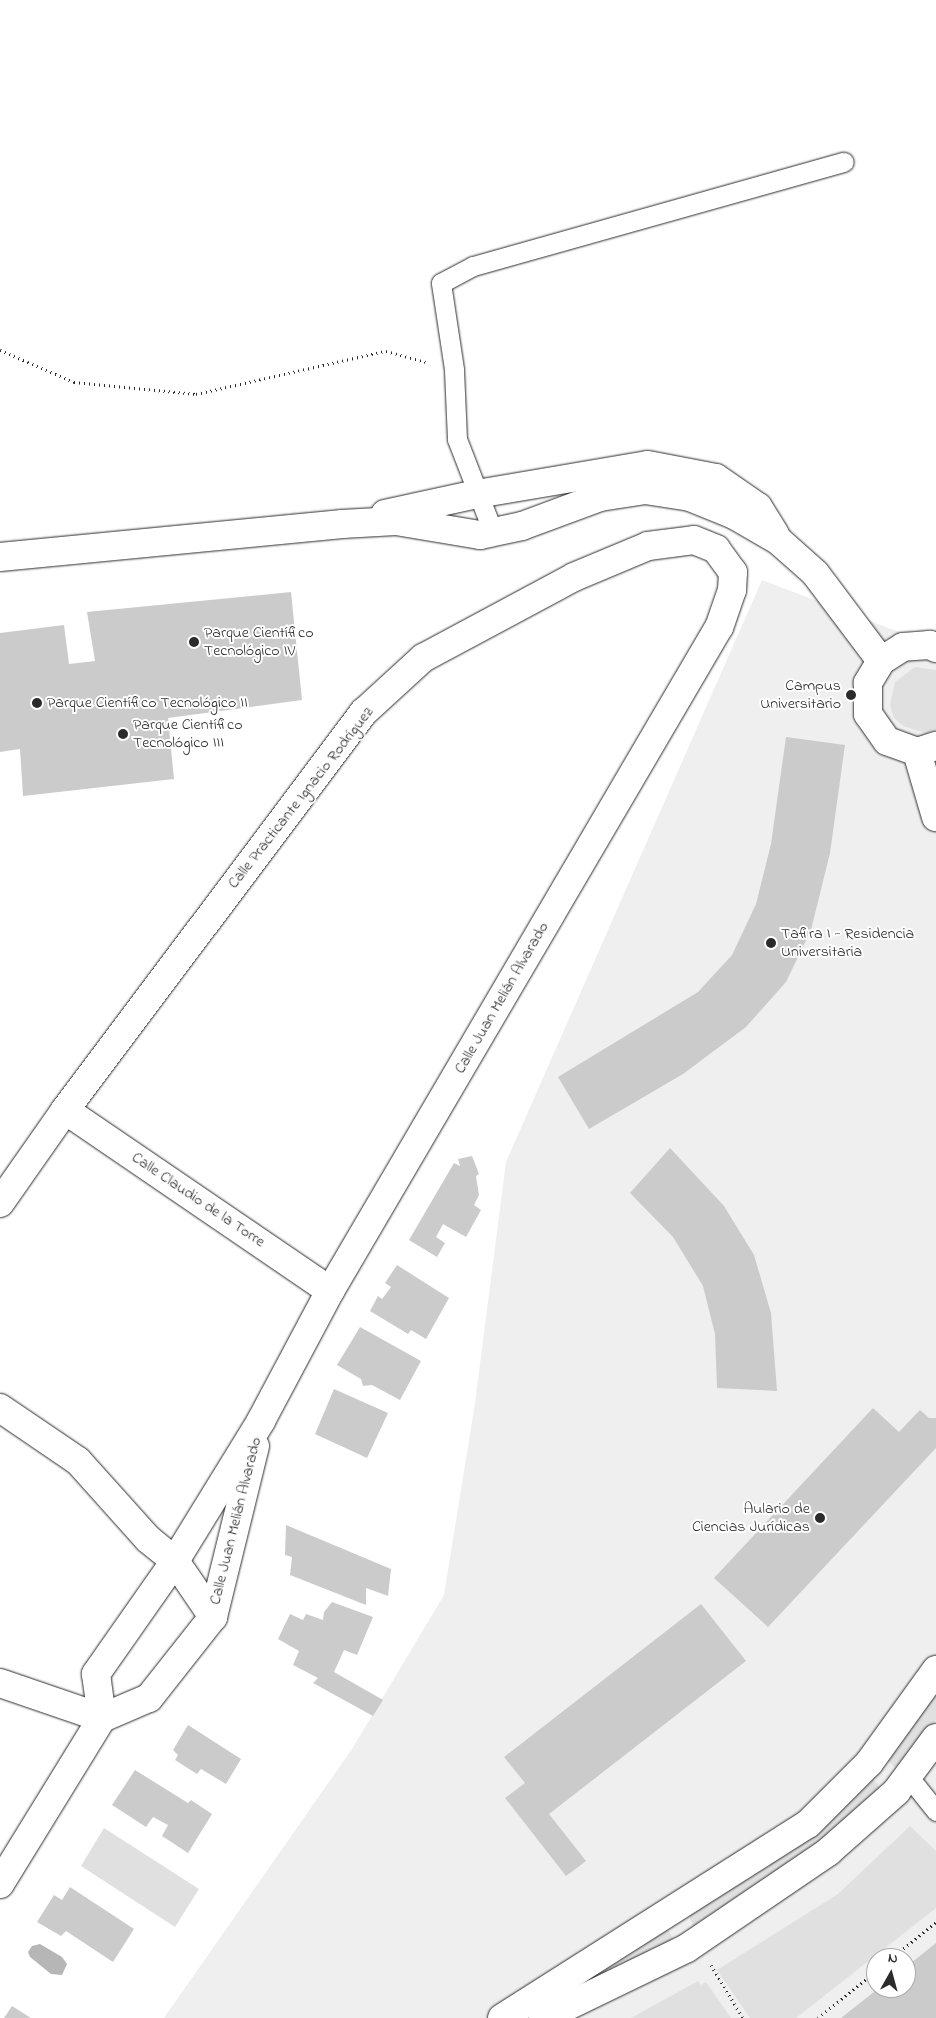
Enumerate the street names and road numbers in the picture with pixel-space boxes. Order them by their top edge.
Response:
street label: Calle Practicante Ignacio Rodríguez [224,703,378,893]
street label: Calle Juan Melián Alvarado [451,919,553,1077]
street label: Calle Claudio de la Torre [128,1148,268,1252]
street label: Calle Juan Melián Alvarado [206,1435,266,1607]

